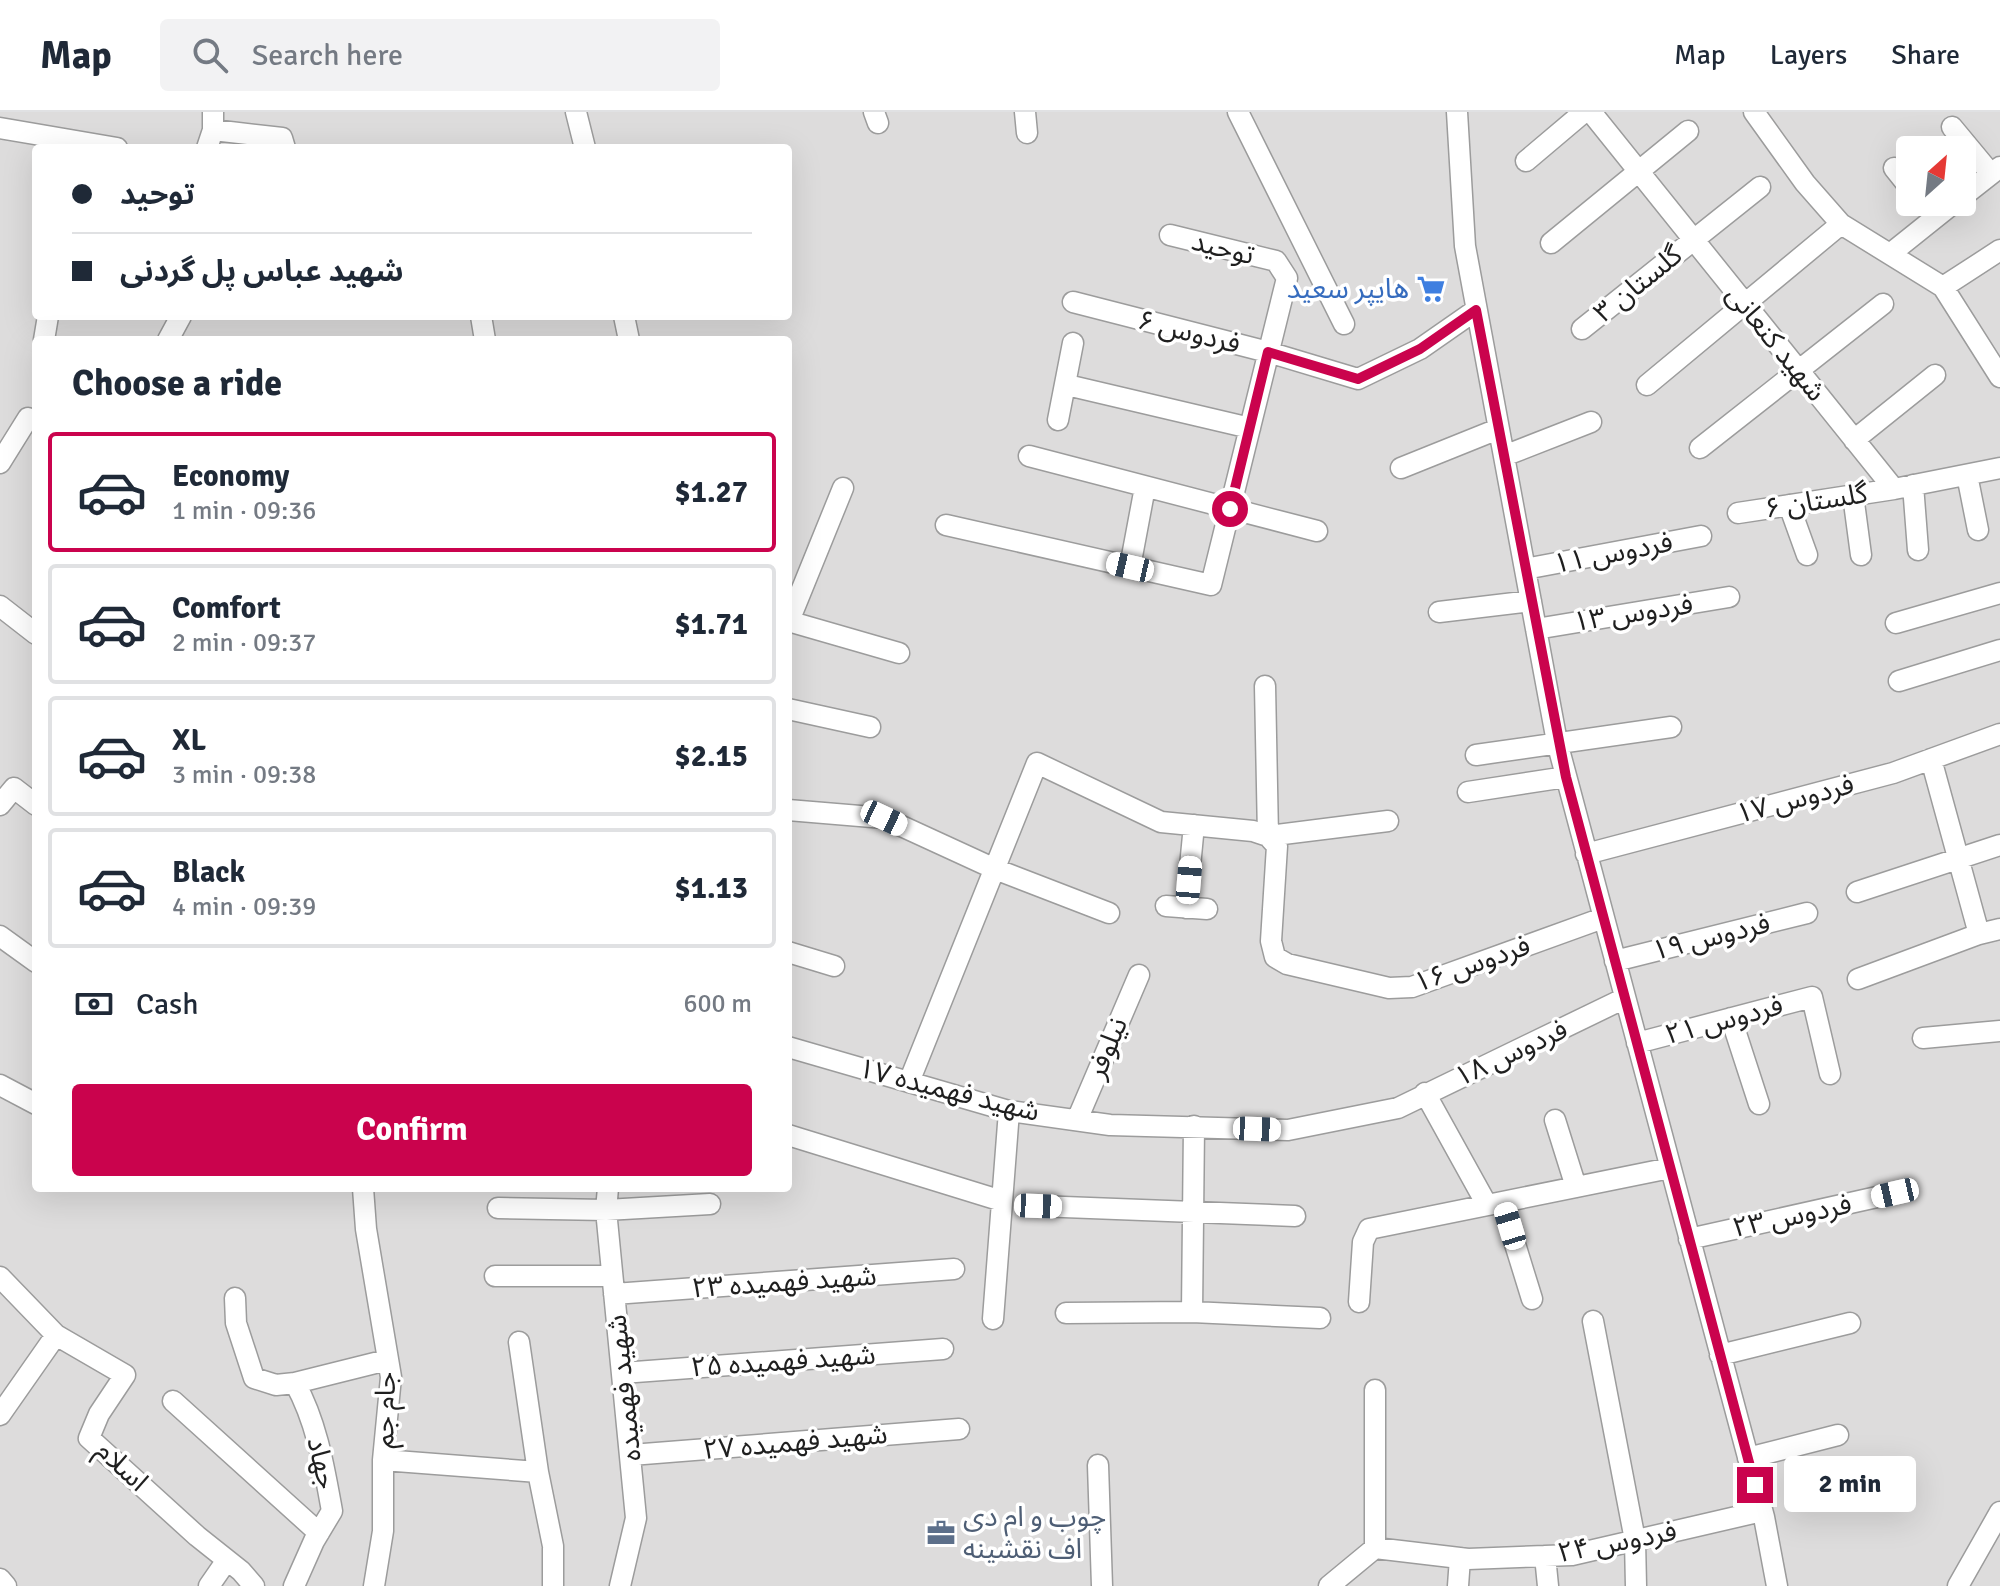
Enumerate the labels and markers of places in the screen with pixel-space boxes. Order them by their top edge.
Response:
place label: هایپر سعید [1287,272,1409,306]
supermarket icon: هایپر سعید [1416,274,1446,304]
place label: چوب و ام دی اف نقشینه [963,1500,1106,1566]
office icon: چوب و ام دی اف نقشینه [926,1518,956,1548]

